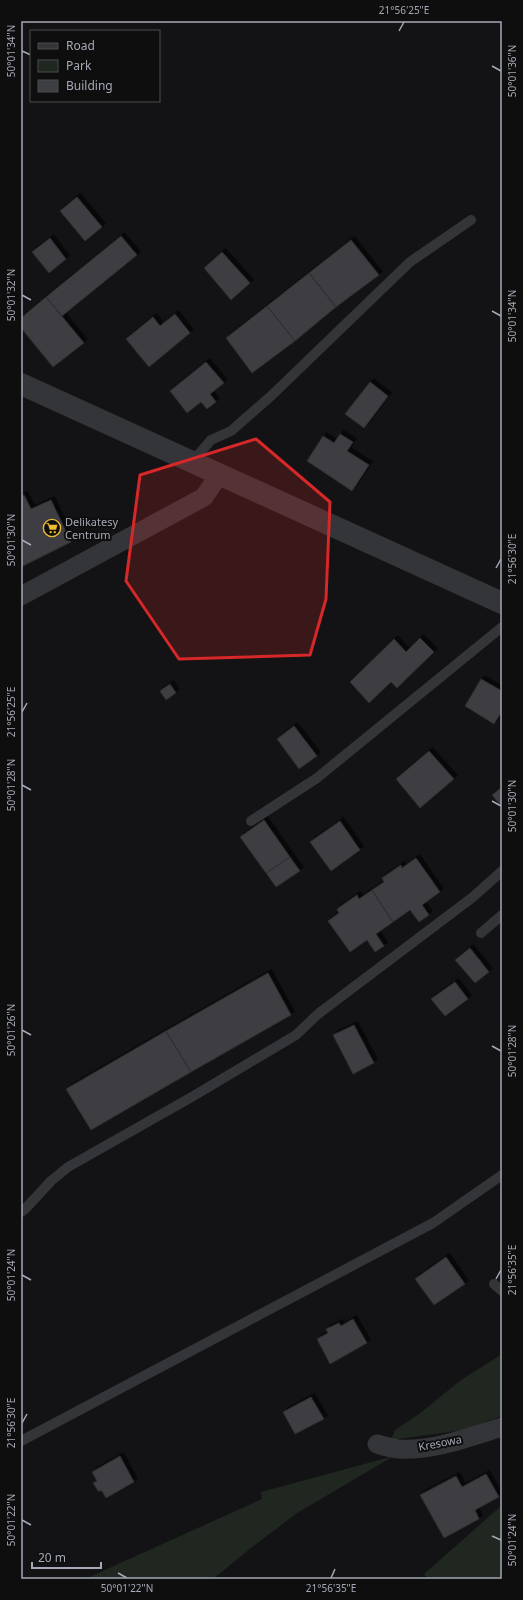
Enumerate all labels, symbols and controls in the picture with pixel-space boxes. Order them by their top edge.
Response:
text: 21°56'25"E [379,3,429,17]
text: 50°01'34"N [4,25,18,77]
legend [30,30,160,102]
text: Road [66,37,95,54]
text: 50°01'36"N [505,45,519,97]
text: Park [66,57,92,74]
text: Building [66,77,113,94]
text: 50°01'32"N [4,269,18,321]
text: 50°01'34"N [505,290,519,342]
text: 50°01'30"N [4,514,18,566]
place label: Delikatesy Centrum [65,514,118,542]
supermarket icon: Delikatesy Centrum [42,518,62,538]
text: 21°56'30"E [505,534,519,584]
text: 21°56'25"E [4,687,18,737]
text: 50°01'28"N [4,759,18,811]
text: 50°01'30"N [505,780,519,832]
text: 50°01'26"N [4,1004,18,1056]
text: 50°01'28"N [505,1025,519,1077]
text: 21°56'35"E [505,1245,519,1295]
text: 50°01'24"N [4,1249,18,1301]
text: 21°56'30"E [4,1398,18,1448]
street label: Kresowa [417,1431,463,1454]
text: 50°01'22"N [4,1494,18,1546]
text: 50°01'24"N [505,1514,519,1566]
scale bar [32,1544,101,1570]
text: 20 m [38,1549,66,1566]
text: 50°01'22"N [101,1581,153,1595]
text: 21°56'35"E [306,1581,356,1595]

